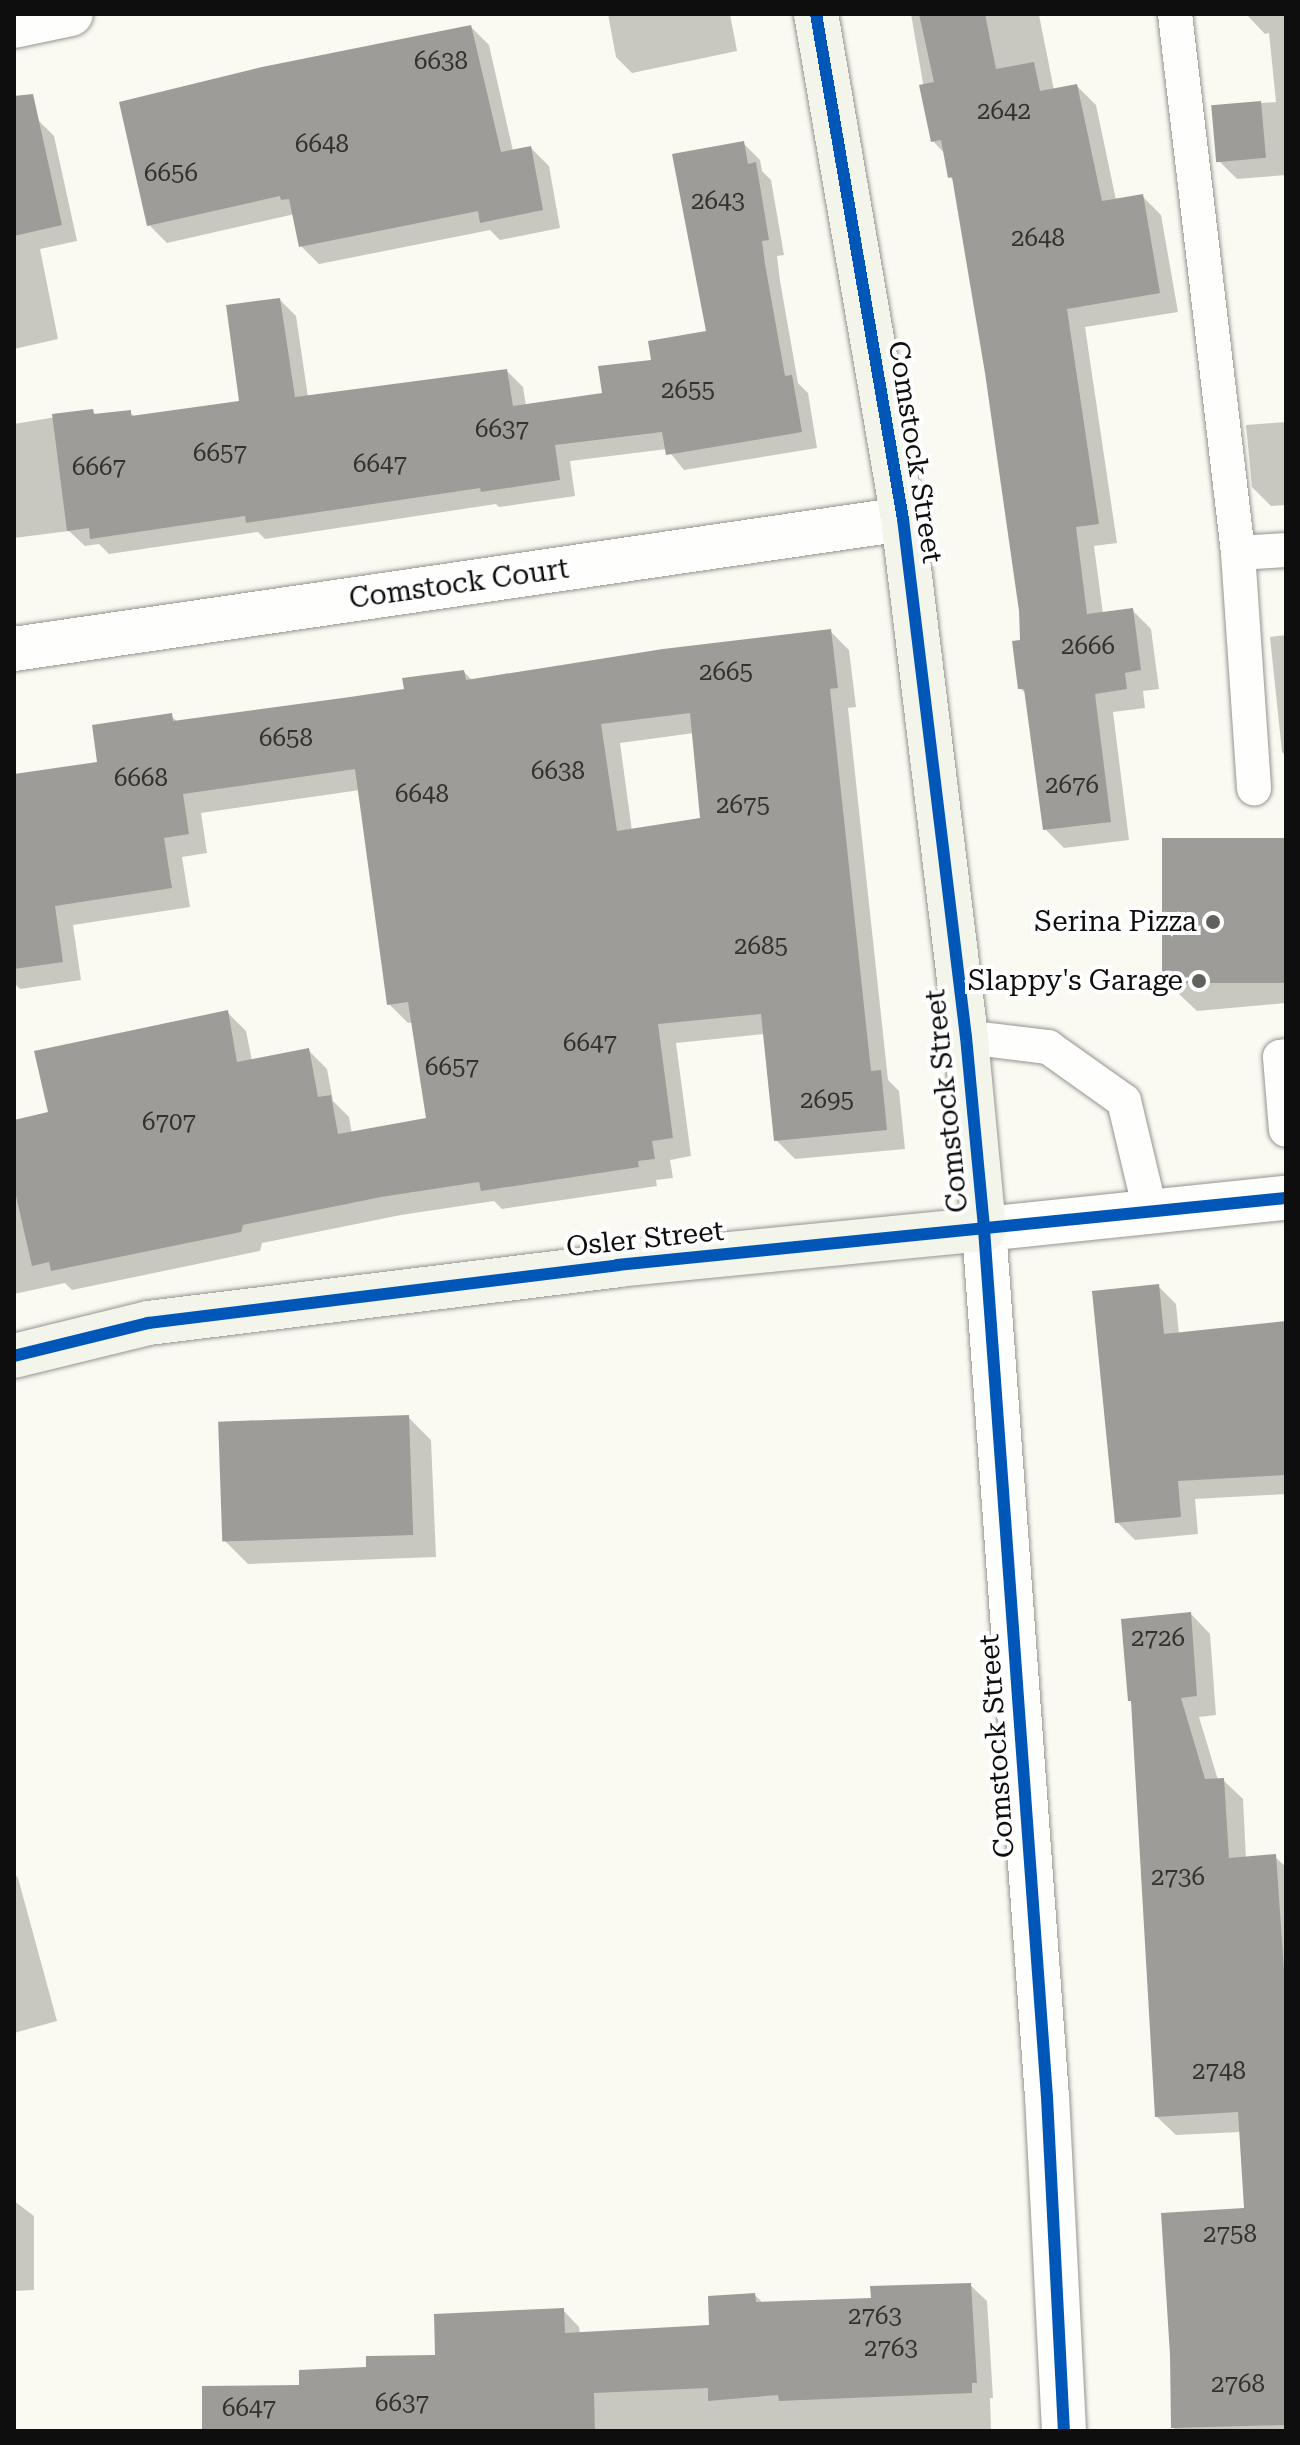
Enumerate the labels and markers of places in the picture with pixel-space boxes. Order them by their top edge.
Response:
place label: Serina Pizza [1034,905,1197,939]
marker: Serina Pizza [1204,913,1222,931]
place label: Slappy's Garage [968,964,1183,998]
marker: Slappy's Garage [1190,972,1208,990]

